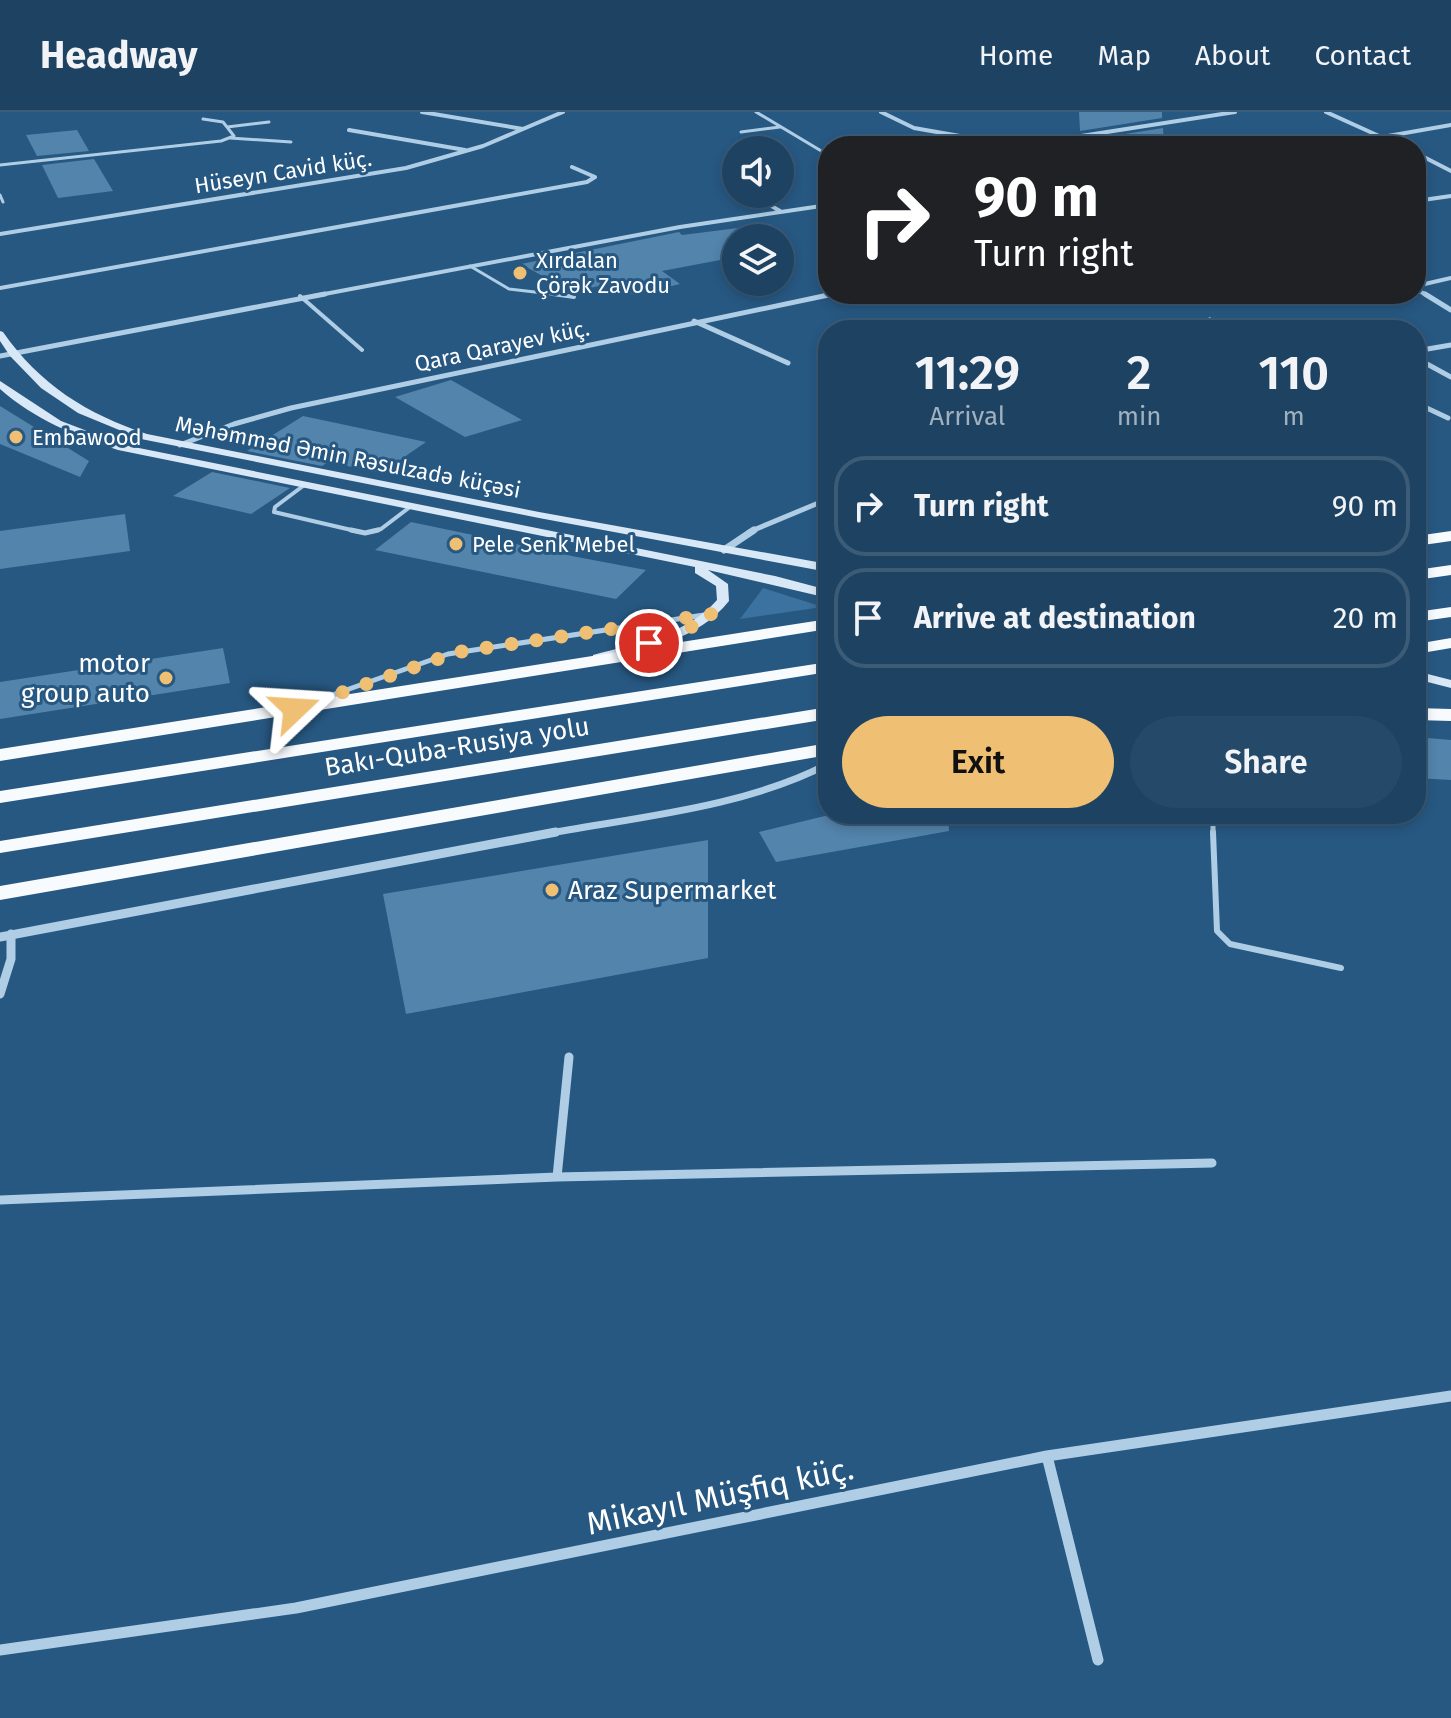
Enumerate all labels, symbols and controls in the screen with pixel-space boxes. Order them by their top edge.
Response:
text: Headway [40,32,197,78]
text: Home [979,39,1053,72]
text: Map [1097,39,1151,72]
text: About [1195,39,1270,72]
text: Contact [1314,39,1411,72]
map controls [722,136,794,296]
button: sound [722,136,794,208]
street label: Hüseyn Cavid küç. [192,145,374,199]
text: 90 m [974,164,1099,231]
icon: right [842,168,946,272]
button: layers [722,224,794,296]
text: Turn right [974,232,1134,276]
place label: Xırdalan Çörək Zavodu [536,247,670,300]
marker: Xırdalan Çörək Zavodu [511,264,529,282]
street label: Qara Qarayev küç. [412,314,592,378]
text: 11:29 [915,344,1020,402]
text: 2 [1127,344,1151,402]
text: 110 [1258,344,1329,402]
text: Arrival [929,401,1005,432]
text: min [1117,401,1162,432]
text: m [1283,401,1305,432]
street label: Məhəmməd Əmin Rəsulzadə küçəsi [173,410,523,504]
place label: Embawood [32,424,142,451]
marker: Embawood [7,428,25,446]
icon: right [846,484,890,528]
text: Turn right [914,488,1049,524]
text: 90 m [1332,488,1398,524]
place label: Pele Senk Mebel [472,531,635,558]
marker: Pele Senk Mebel [447,535,465,553]
icon: arrive [846,596,890,640]
text: Arrive at destination [914,600,1196,636]
text: 20 m [1333,600,1398,636]
pin [615,609,683,677]
icon: arrive [627,621,671,665]
place label: motor group auto [21,648,150,709]
position arrow [253,667,337,751]
marker: motor group auto [157,669,175,687]
street label: Bakı-Quba-Rusiya yolu [322,711,592,783]
button: Exit [842,716,1114,808]
button: Share [1130,716,1402,808]
place label: Araz Supermarket [568,875,777,906]
marker: Araz Supermarket [543,881,561,899]
street label: Mikayıl Müşfiq küç. [583,1449,857,1543]

